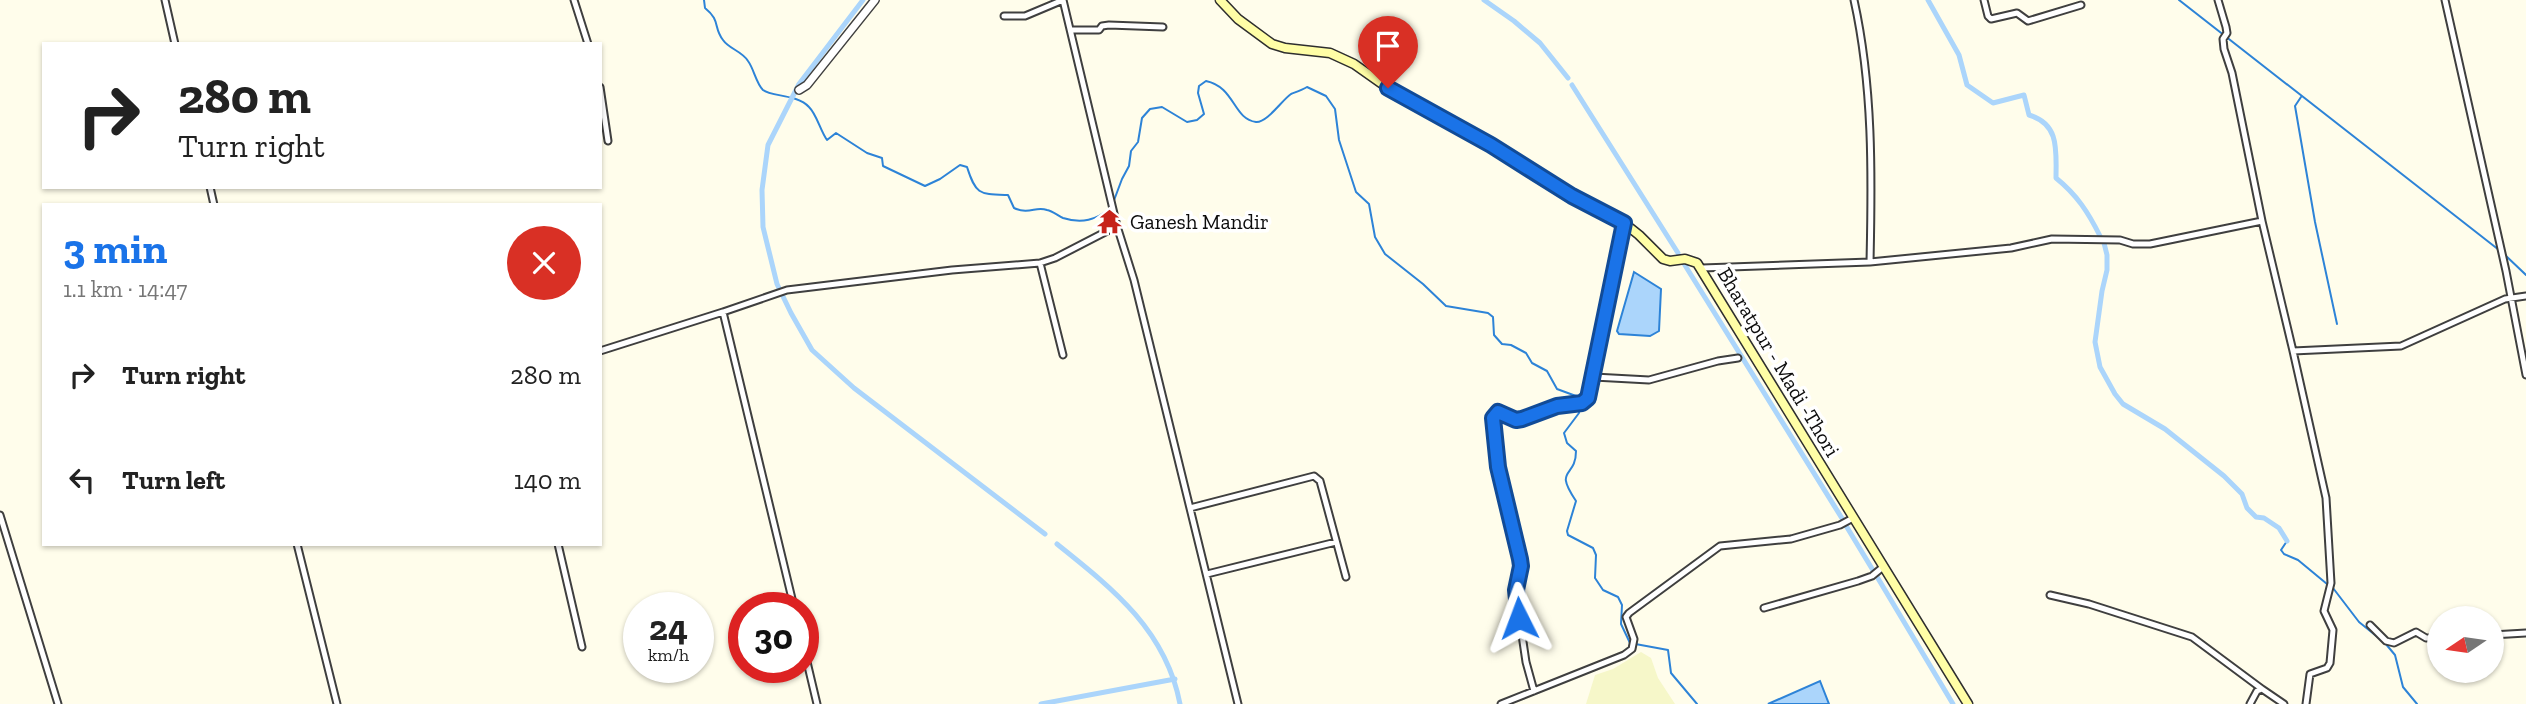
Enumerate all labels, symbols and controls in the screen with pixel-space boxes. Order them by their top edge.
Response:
pin [1358,16,1418,88]
icon: arrive [1369,27,1407,65]
text: 280 m [178,67,311,126]
icon: right [63,70,154,161]
text: Turn right [178,127,325,165]
temple icon: Ganesh Mandir [1096,207,1124,235]
place label: Ganesh Mandir [1130,209,1269,234]
text: 3 min [63,223,168,274]
button: close [507,226,581,300]
street label: Bharatpur - Madi -Thori [1713,263,1846,461]
text: 1.1 km · 14:47 [63,275,187,303]
icon: right [63,356,101,394]
text: Turn right [122,359,245,391]
text: 280 m [510,359,581,391]
icon: left [63,461,101,499]
text: Turn left [122,464,225,496]
text: 140 m [514,464,581,496]
position arrow [1482,581,1556,655]
speed limit sign: 30 [728,592,819,683]
north arrow [2427,606,2504,682]
map controls [2427,606,2504,683]
text: 24 [649,607,688,649]
text: km/h [648,644,689,666]

